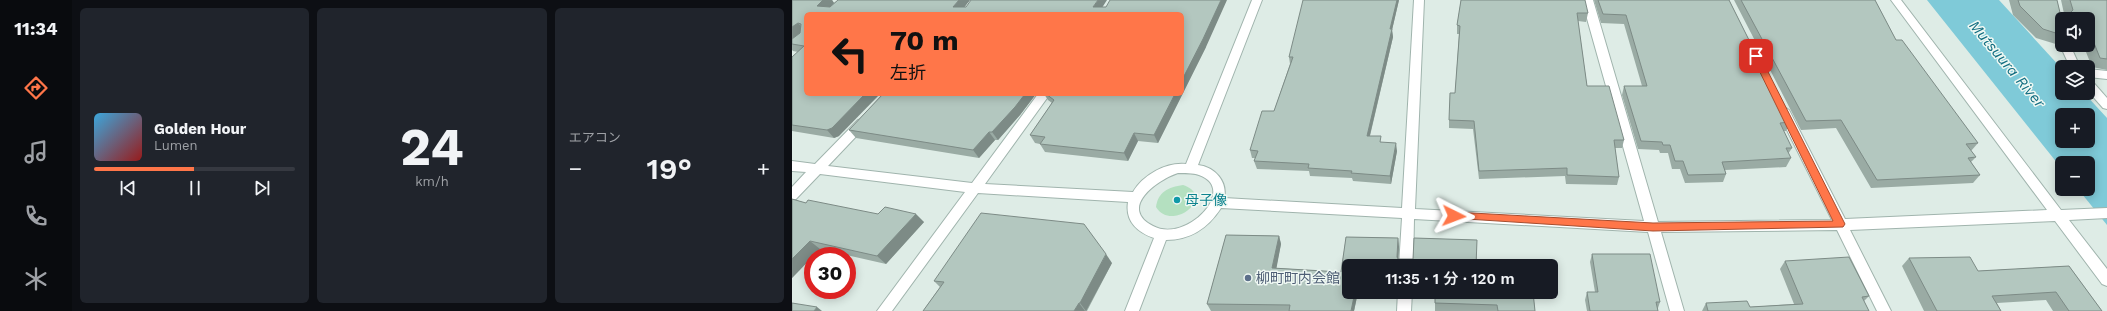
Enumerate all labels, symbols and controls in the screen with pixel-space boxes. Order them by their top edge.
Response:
map controls [2055,12,2095,196]
button: sound [2055,12,2095,52]
water label: Mutsuura River [1965,17,2049,112]
text: 11:34 [14,18,58,39]
text: 70 m [890,24,959,57]
icon: left [824,28,876,80]
pin [1739,39,1773,73]
icon: arrive [1745,45,1767,67]
button: layers [2055,60,2095,100]
text: 左折 [890,62,926,83]
icon: directions [22,74,50,102]
button: + [2055,108,2095,148]
text: 24 [400,117,464,178]
text: Golden Hour [154,120,246,138]
text: エアコン [569,130,621,145]
icon: music [22,138,50,166]
text: Lumen [154,138,198,153]
text: 19° [647,151,692,186]
text: − [569,156,582,181]
text: + [757,156,770,181]
button: − [2055,156,2095,196]
text: km/h [415,174,449,189]
icon: previous [117,177,139,199]
icon: pause [184,177,206,199]
icon: next [251,177,273,199]
place label: 母子像 [1185,192,1227,208]
marker: 母子像 [1172,195,1182,205]
position arrow [1433,195,1475,237]
icon: phone [22,202,50,230]
speed limit sign: 30 [804,247,856,299]
icon: climate [22,265,50,293]
place label: 柳町町内会館 [1256,270,1340,286]
text: 11:35 · 1 分 · 120 m [1385,270,1515,288]
marker: 柳町町内会館 [1243,273,1253,283]

